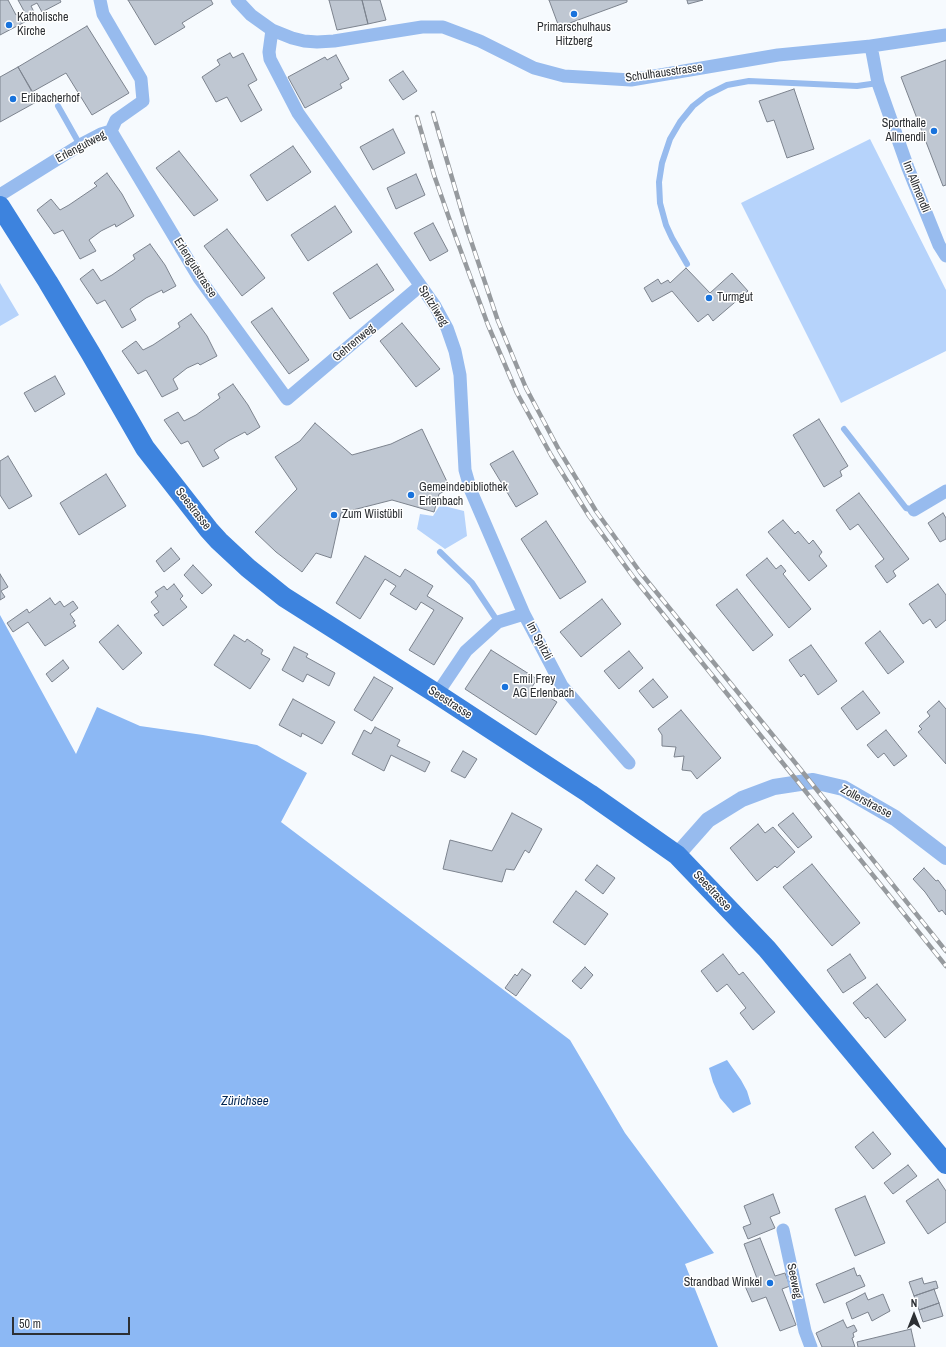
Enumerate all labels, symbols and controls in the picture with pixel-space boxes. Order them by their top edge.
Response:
marker: Primarschulhaus Hitzberg [569,9,579,19]
place label: Katholische Kirche [17,11,68,39]
marker: Katholische Kirche [4,20,14,30]
place label: Primarschulhaus Hitzberg [537,21,611,49]
street label: Schulhausstrasse [625,60,703,86]
place label: Erlibacherhof [21,92,80,106]
marker: Erlibacherhof [8,94,18,104]
place label: Sporthalle Allmendli [882,117,926,145]
marker: Sporthalle Allmendli [929,126,939,136]
street label: Erlengutweg [53,128,109,166]
street label: Im Allmendli [899,159,933,215]
street label: Erlengutstrasse [170,235,220,301]
street label: Spitzliweg [415,283,451,329]
place label: Turmgut [717,291,753,305]
marker: Turmgut [704,293,714,303]
street label: Gehrenweg [330,321,378,365]
place label: Gemeindebibliothek Erlenbach [419,481,508,509]
street label: Seestrasse [172,485,214,533]
marker: Gemeindebibliothek Erlenbach [406,490,416,500]
place label: Zum Wiistübli [342,508,403,522]
marker: Zum Wiistübli [329,510,339,520]
street label: Im Spitzli [523,620,555,662]
place label: Emil Frey AG Erlenbach [513,673,574,701]
marker: Emil Frey AG Erlenbach [500,682,510,692]
street label: Seestrasse [425,684,475,722]
street label: Zollerstrasse [838,782,894,822]
street label: Seestrasse [690,868,734,914]
water label: Zürichsee [221,1094,269,1110]
street label: Seeweg [783,1262,805,1300]
place label: Strandbad Winkel [684,1276,762,1290]
marker: Strandbad Winkel [765,1278,775,1288]
north arrow [894,1295,934,1335]
text: N [911,1296,917,1310]
scale bar [14,1309,132,1335]
text: 50 m [19,1316,41,1332]

